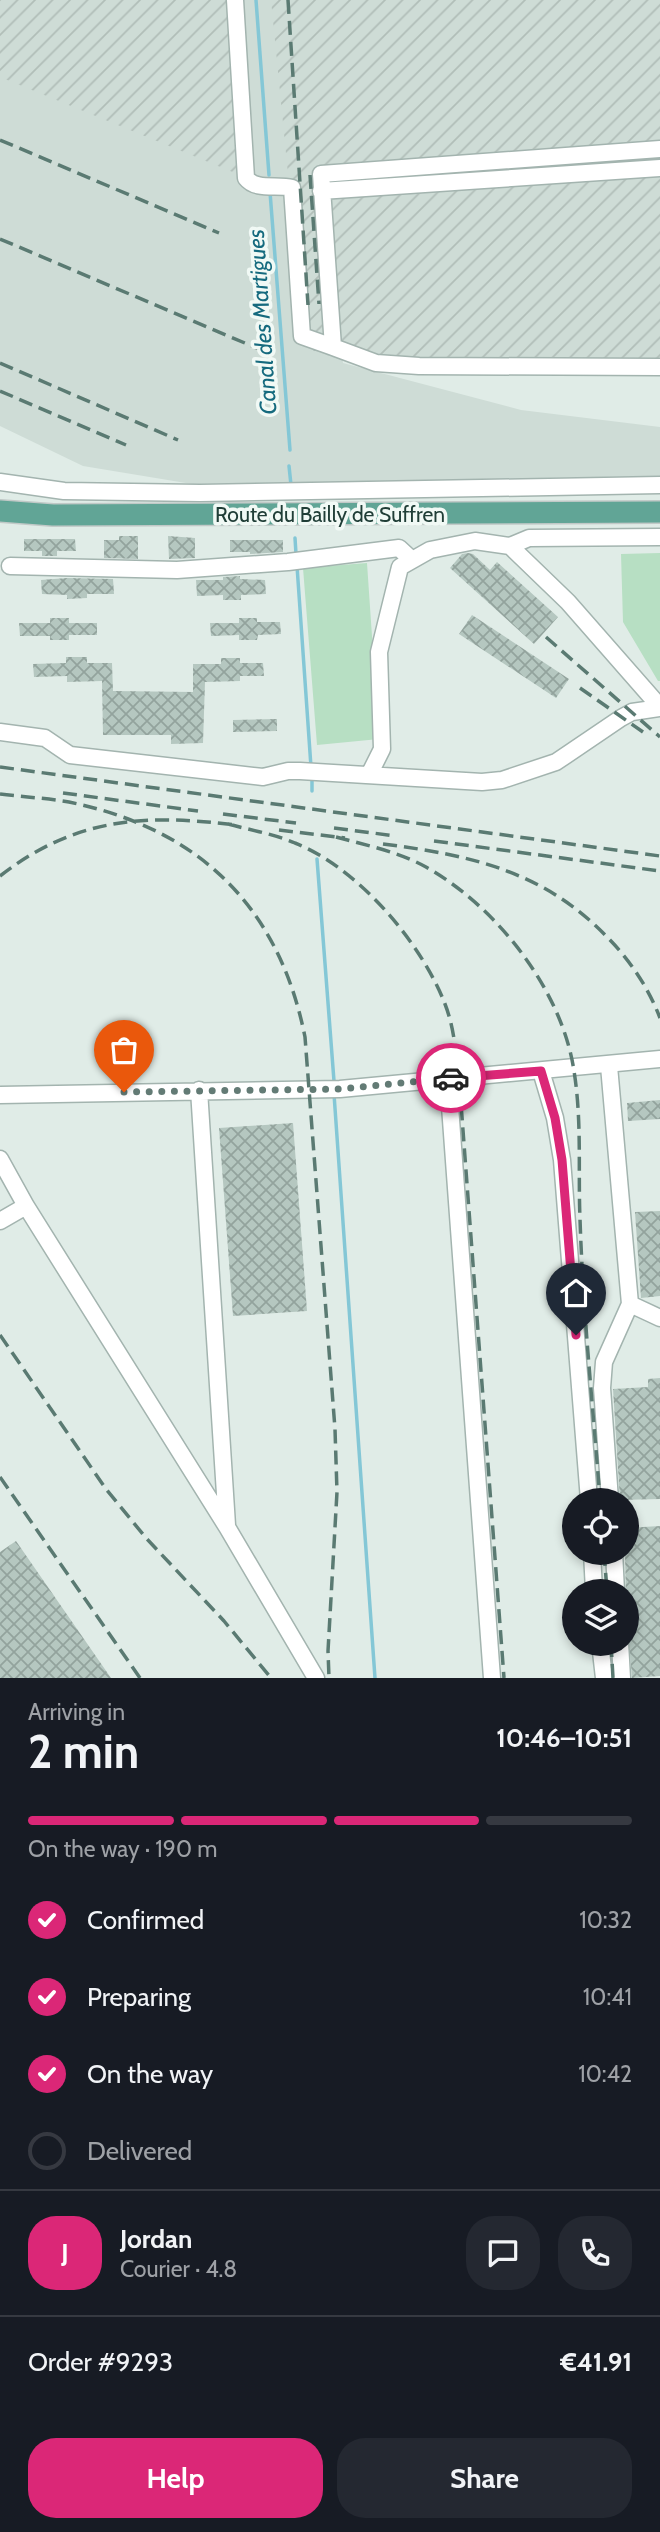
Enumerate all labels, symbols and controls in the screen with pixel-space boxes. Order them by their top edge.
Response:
water label: Canal des Martigues [242,228,282,416]
street label: Route du Bailly de Suffren [215,502,445,527]
pin [94,1020,154,1092]
icon: bag [105,1031,143,1069]
courier [416,1043,486,1113]
icon: car [432,1059,470,1097]
pin [546,1263,606,1335]
icon: home [557,1274,595,1312]
map controls [562,1488,639,1656]
button: locate [562,1488,639,1565]
button: layers [562,1579,639,1656]
text: Arriving in [28,1698,125,1726]
text: 10:46–10:51 [496,1722,632,1754]
text: 2 min [28,1724,139,1780]
text: On the way · 190 m [28,1835,217,1863]
icon: check [28,1901,66,1939]
text: Confirmed [87,1904,204,1936]
text: 10:32 [579,1906,632,1934]
icon: check [28,1978,66,2016]
text: Preparing [87,1981,191,2013]
text: 10:41 [583,1983,632,2011]
icon: check [28,2055,66,2093]
text: On the way [87,2058,213,2090]
text: 10:42 [578,2060,632,2088]
text: Delivered [87,2135,192,2167]
button: chat [466,2216,540,2290]
button: phone [558,2216,632,2290]
text: Jordan [120,2223,192,2255]
text: J [61,2237,69,2269]
text: Courier · 4.8 [120,2255,237,2283]
text: Order #9293 [28,2346,173,2378]
text: €41.91 [560,2346,632,2378]
button: Help [28,2438,323,2518]
button: Share [337,2438,632,2518]

